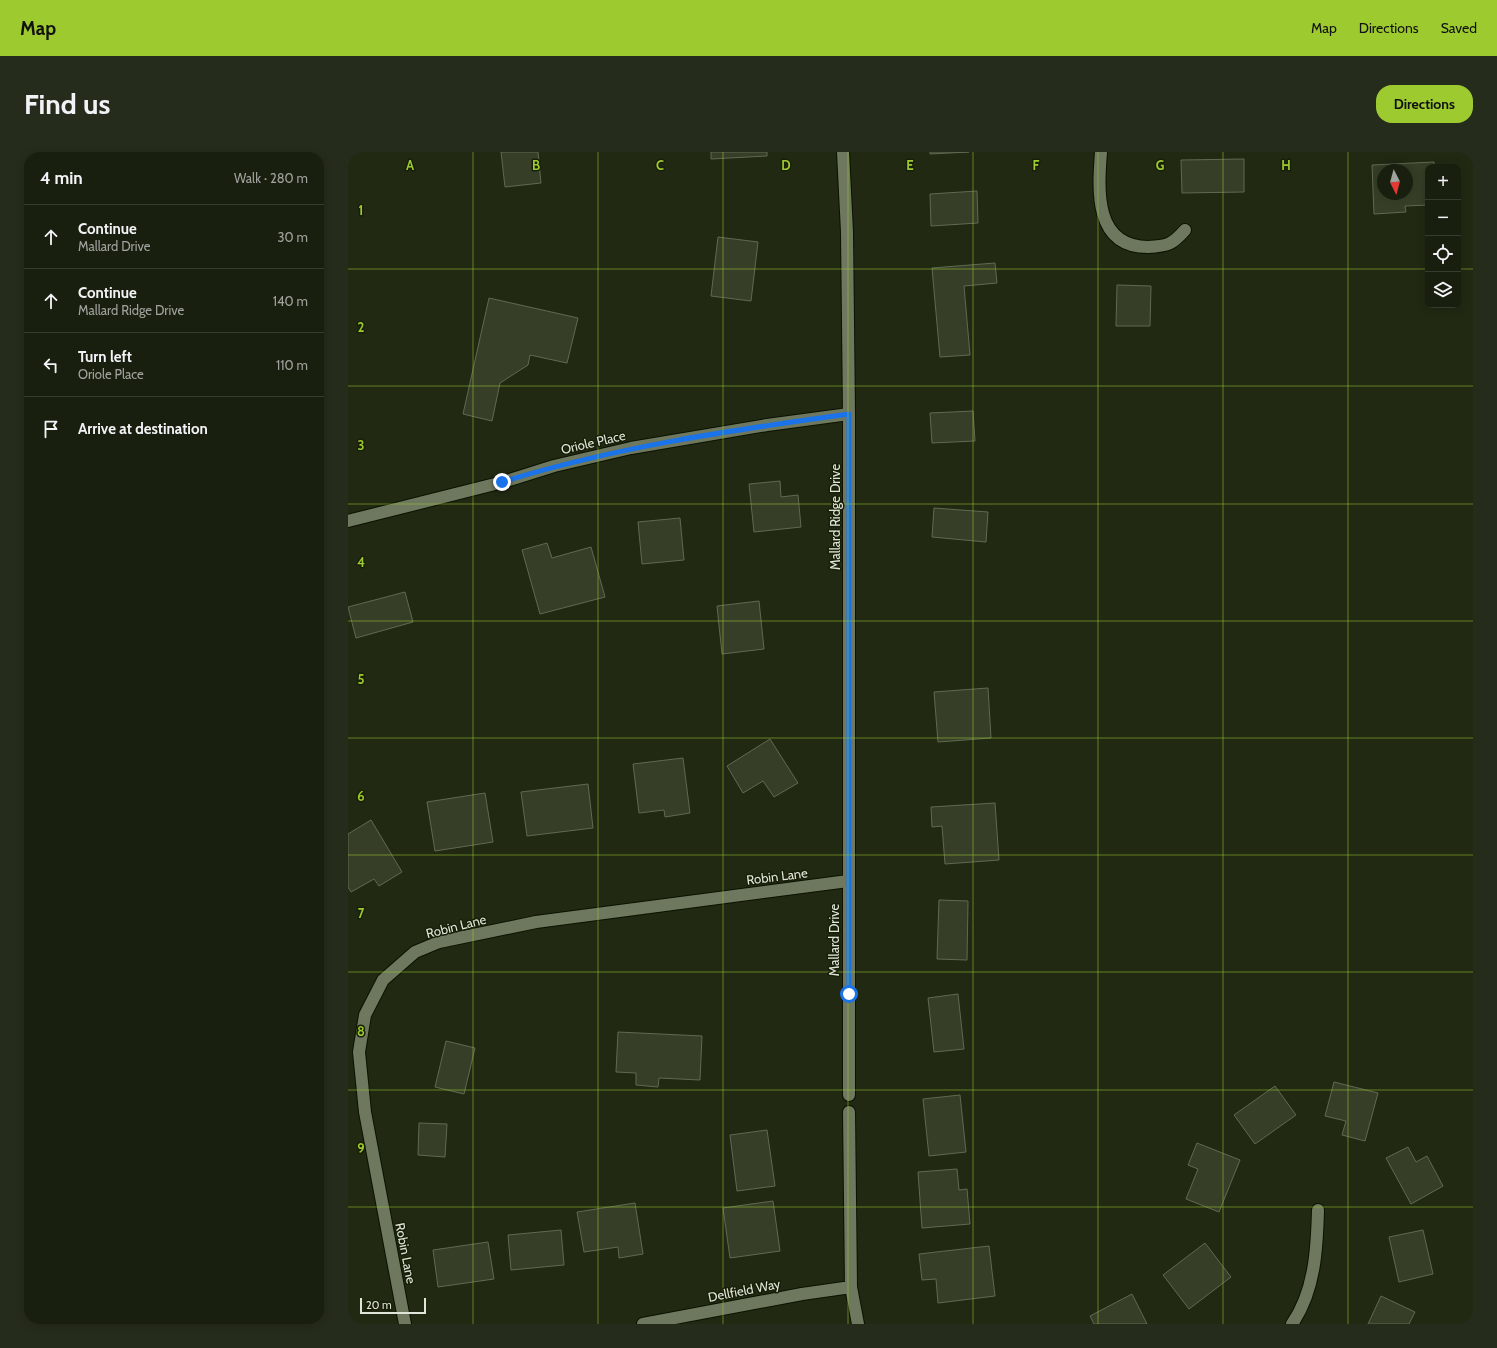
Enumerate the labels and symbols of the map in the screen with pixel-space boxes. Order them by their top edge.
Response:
text: A [406,157,415,173]
text: B [532,157,540,173]
text: C [656,157,664,173]
text: D [781,157,791,173]
text: E [906,157,914,173]
text: F [1033,157,1040,173]
text: G [1156,157,1165,173]
text: H [1281,157,1291,173]
north arrow [1377,164,1413,200]
text: 1 [359,202,363,218]
text: 2 [358,319,365,335]
street label: Oriole Place [559,427,627,457]
text: 3 [357,437,365,453]
street label: Mallard Ridge Drive [827,464,843,570]
route end [493,473,511,491]
text: 4 [357,554,365,570]
text: 5 [358,671,365,687]
text: 6 [357,788,365,804]
street label: Robin Lane [745,864,809,888]
street label: Mallard Drive [826,903,842,976]
text: 7 [358,905,365,921]
street label: Robin Lane [424,911,488,941]
route start [840,985,858,1003]
text: 8 [357,1023,365,1039]
text: 9 [357,1140,365,1156]
street label: Robin Lane [392,1221,420,1285]
street label: Dellfield Way [706,1275,782,1305]
scale bar [360,1296,426,1315]

